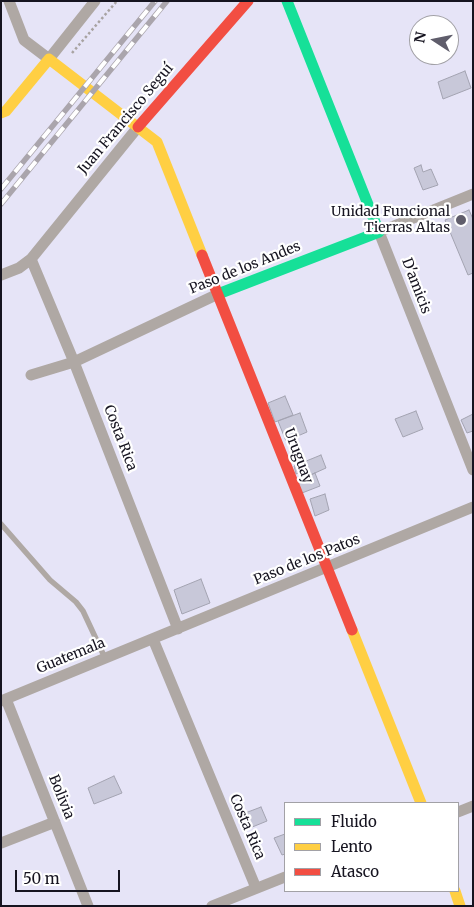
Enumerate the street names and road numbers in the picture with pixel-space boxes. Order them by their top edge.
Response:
street label: Juan Francisco Seguí [75,60,177,178]
street label: Paso de los Andes [187,238,303,298]
street label: D'amicis [398,256,434,316]
street label: Costa Rica [100,403,140,473]
street label: Uruguay [280,426,316,486]
street label: Paso de los Patos [251,531,363,589]
street label: Guatemala [34,635,108,677]
street label: Bolivia [45,772,77,822]
street label: Costa Rica [226,792,268,862]

